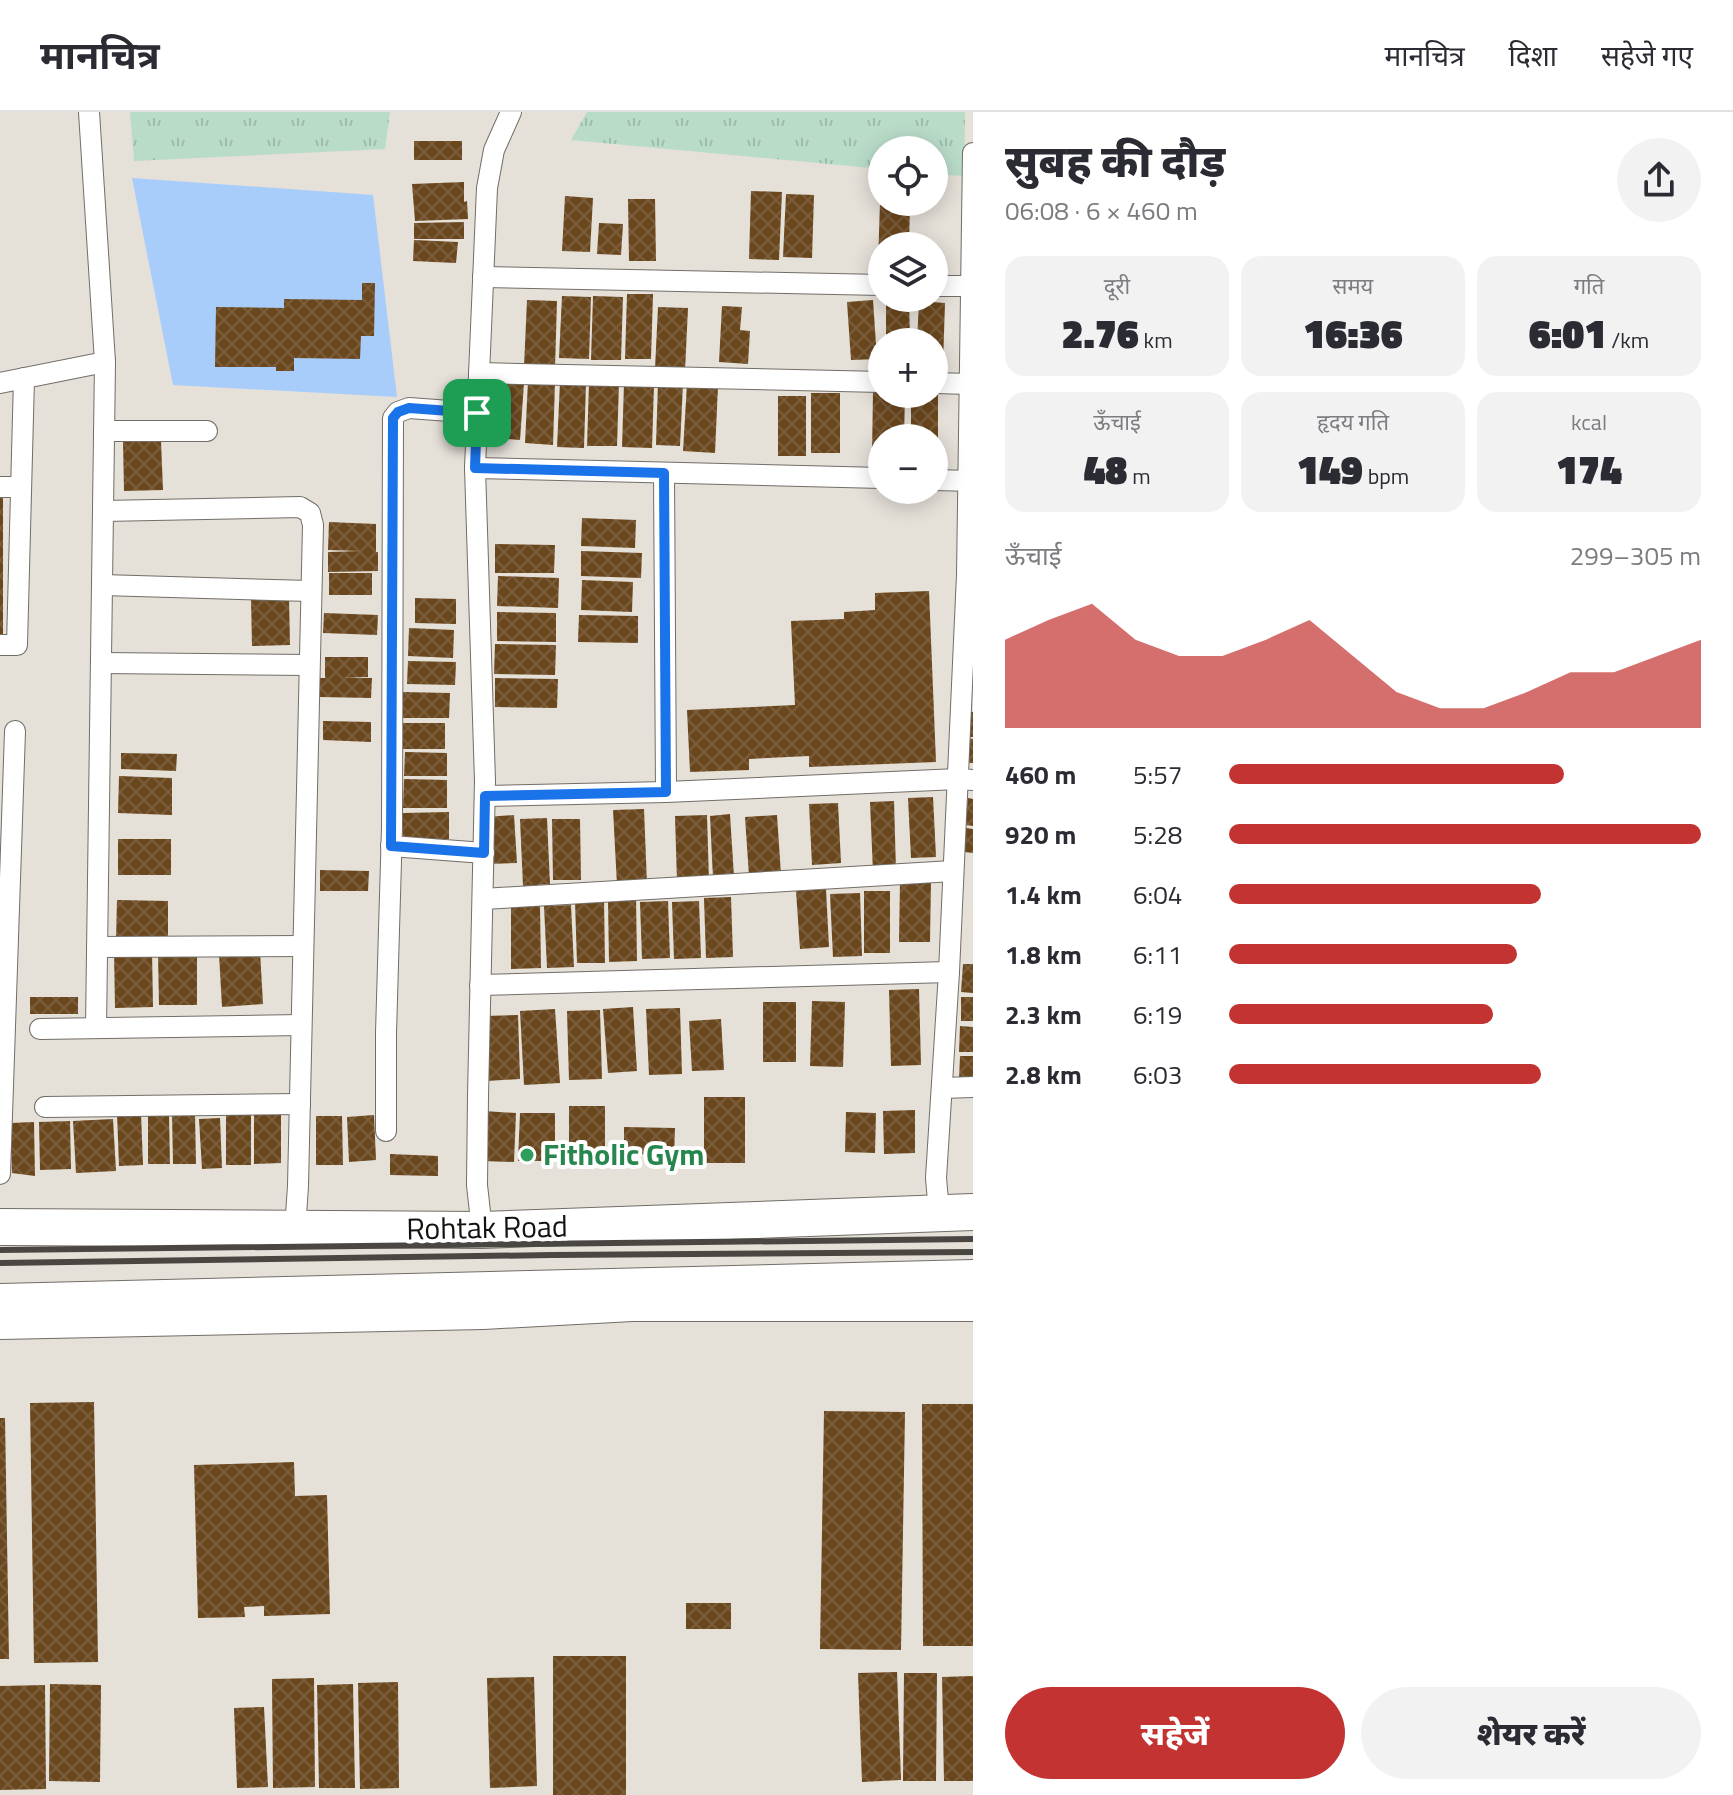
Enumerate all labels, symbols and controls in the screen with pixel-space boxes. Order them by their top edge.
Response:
text: मानचित्र [40,26,160,84]
text: मानचित्र [1385,34,1465,77]
text: दिशा [1509,34,1557,77]
text: सहेजे गए [1601,34,1693,77]
text: सुबह की दौड़ [1005,127,1225,194]
map controls [868,136,948,504]
button: locate [868,136,948,216]
button: share [1617,138,1701,222]
text: 06:08 · 6 × 460 m [1005,191,1198,230]
button: layers [868,232,948,312]
text: दूरी [1104,269,1130,303]
text: समय [1333,269,1373,303]
text: गति [1574,269,1604,303]
text: 2.76 [1061,303,1139,364]
text: 16:36 [1303,303,1403,364]
text: 6:01 [1529,303,1606,364]
text: km [1139,323,1173,357]
text: /km [1606,323,1649,357]
button: + [868,328,948,408]
pin [443,379,511,447]
icon: arrive [455,391,499,435]
text: ऊँचाई [1093,405,1141,439]
text: हृदय गति [1317,405,1389,439]
text: kcal [1571,405,1607,439]
button: − [868,424,948,504]
text: 48 [1083,439,1127,500]
text: 149 [1297,439,1363,500]
text: 174 [1556,439,1622,500]
text: m [1127,459,1151,493]
text: bpm [1363,459,1409,493]
text: ऊँचाई [1005,536,1061,575]
text: 299–305 m [1570,536,1701,575]
text: 460 m [1005,755,1076,794]
text: 5:57 [1133,755,1182,794]
text: 920 m [1005,815,1076,854]
text: 5:28 [1133,815,1182,854]
text: 1.4 km [1005,875,1082,914]
text: 6:04 [1133,875,1182,914]
text: 1.8 km [1005,935,1082,974]
text: 6:11 [1133,935,1182,974]
text: 2.3 km [1005,995,1082,1034]
text: 6:19 [1133,995,1182,1034]
text: 2.8 km [1005,1055,1082,1094]
text: 6:03 [1133,1055,1182,1094]
place label: Fitholic Gym [543,1131,704,1177]
marker: Fitholic Gym [518,1146,536,1164]
street label: Rohtak Road [406,1203,568,1251]
button: सहेजें [1005,1687,1345,1779]
button: शेयर करें [1361,1687,1701,1779]

